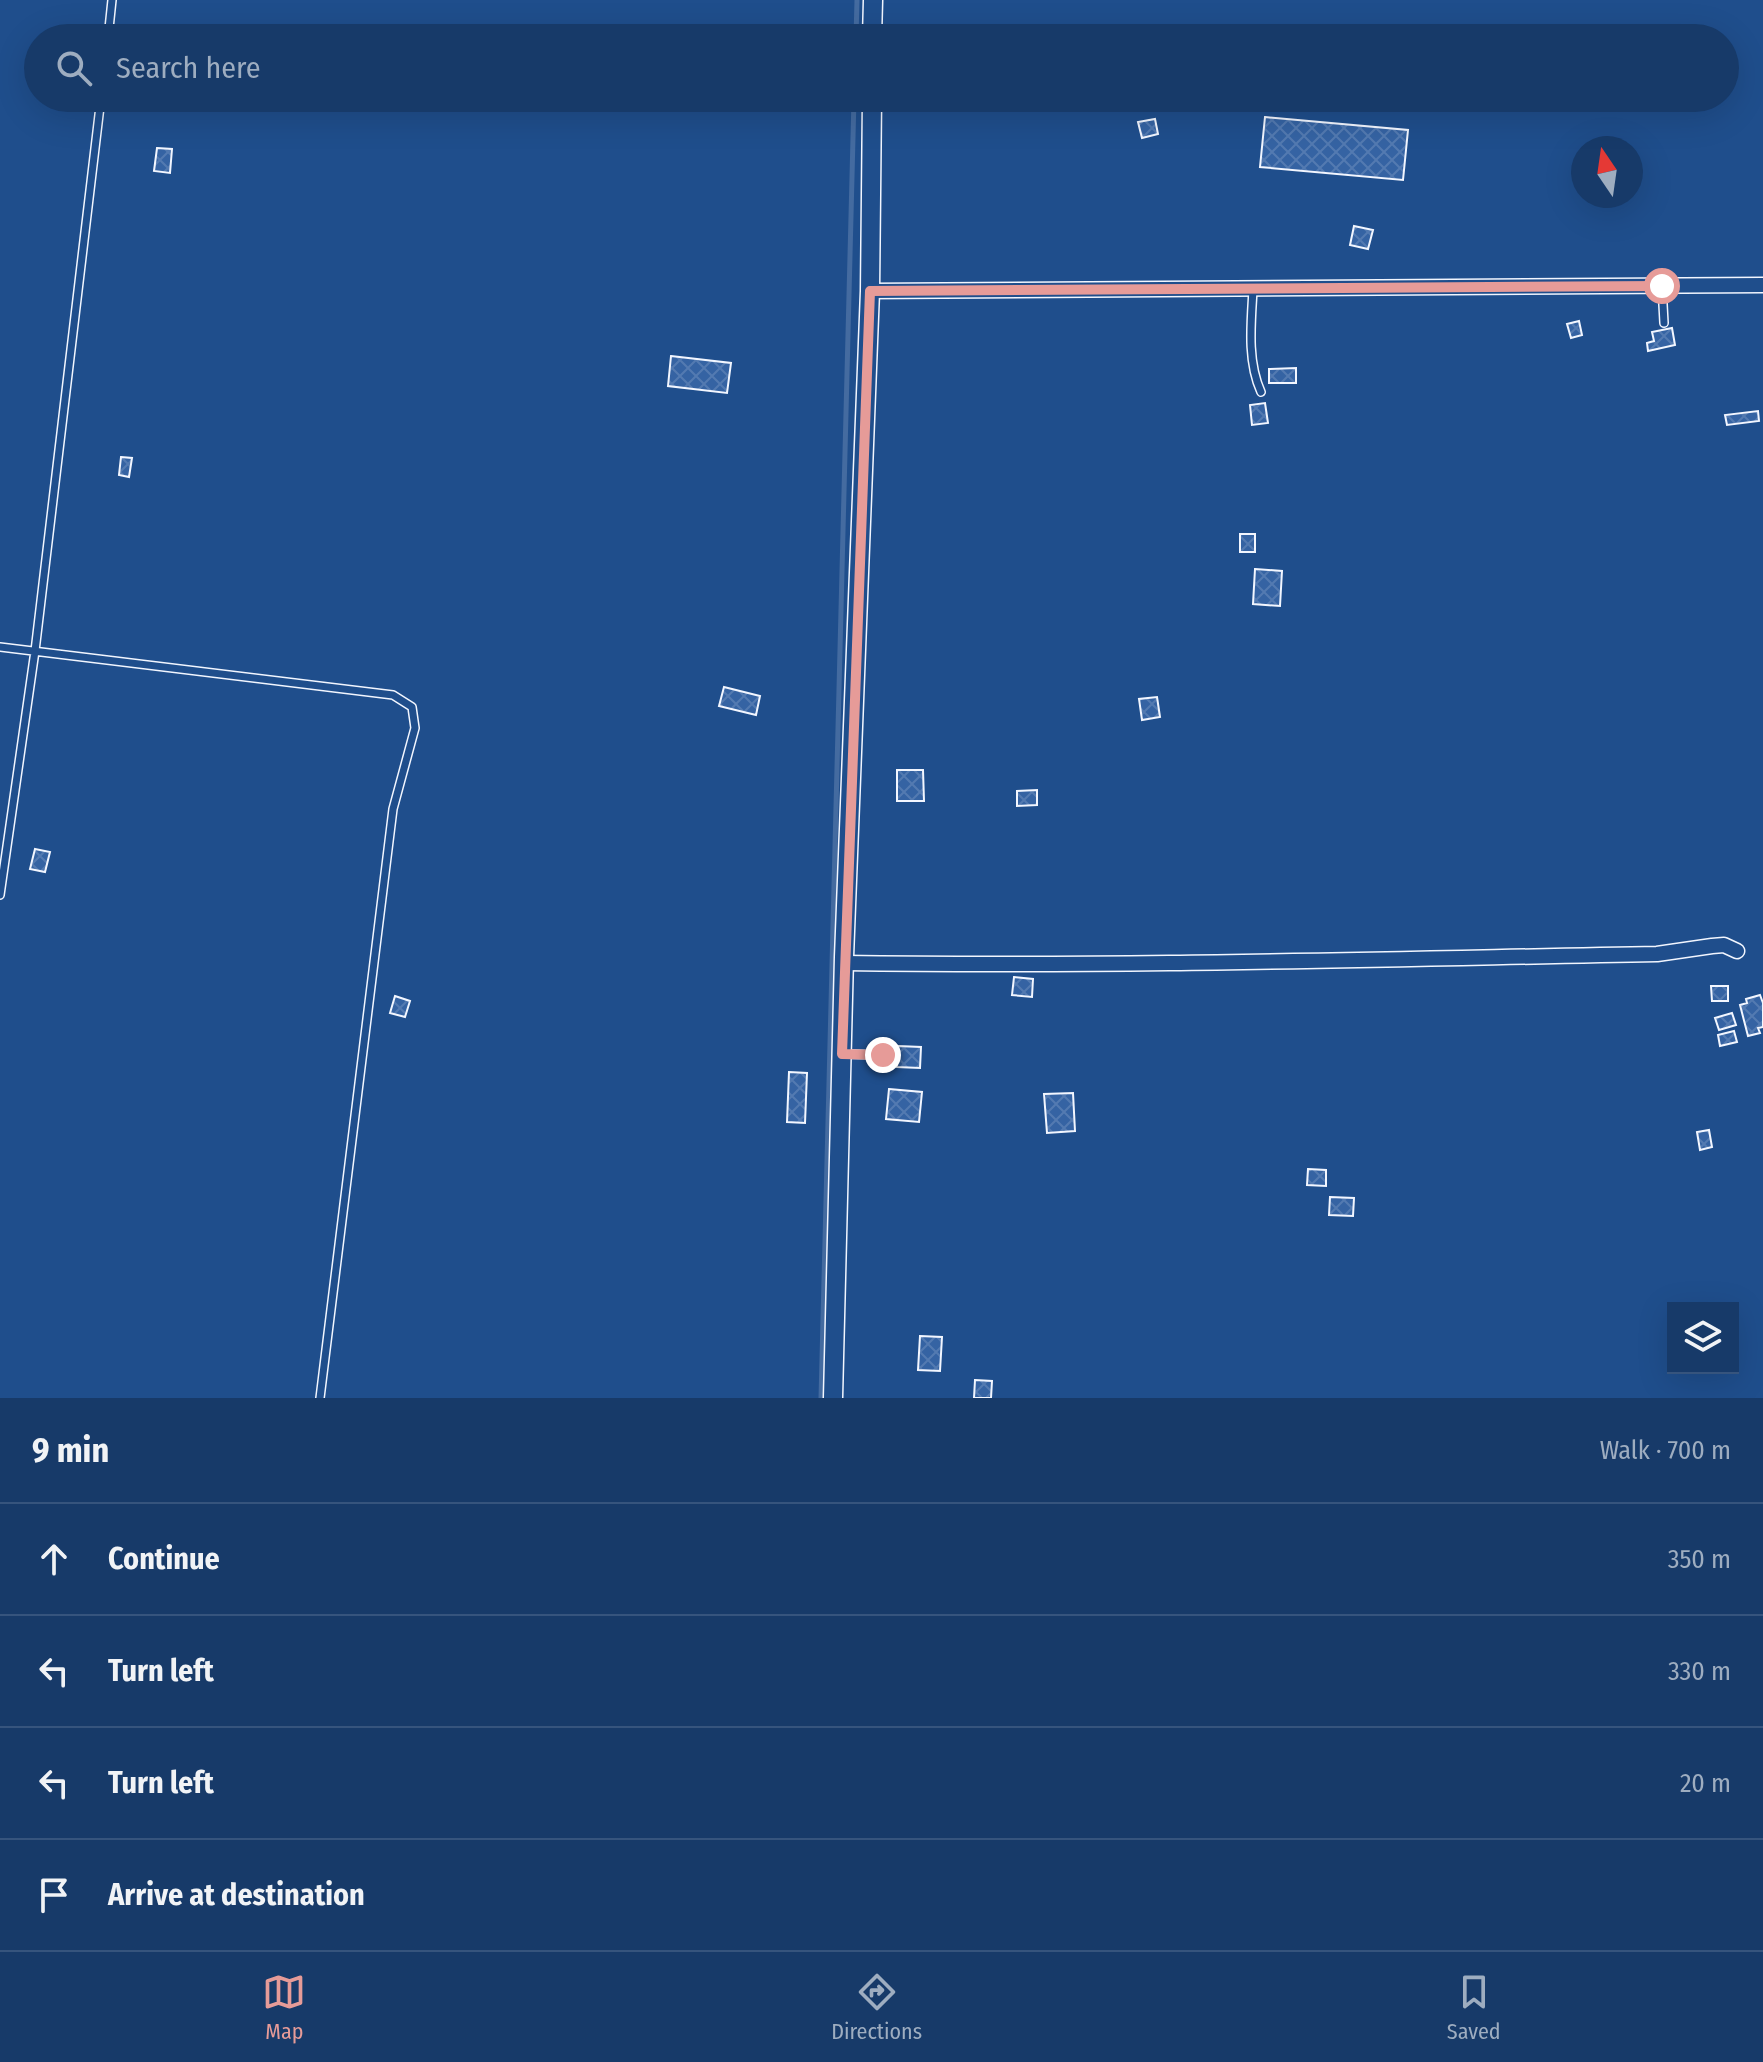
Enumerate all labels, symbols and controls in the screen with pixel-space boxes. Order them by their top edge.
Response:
search box [24,24,1739,112]
icon: search [52,46,96,90]
text: Search here [116,50,261,86]
north arrow [1571,136,1643,208]
route start [1644,268,1680,304]
route end [865,1037,901,1073]
map controls [1667,1302,1739,1374]
button: layers [1667,1302,1739,1374]
text: 9 min [32,1430,109,1471]
text: Walk · 700 m [1600,1435,1731,1466]
icon: ahead [32,1537,76,1581]
text: Continue [108,1541,220,1577]
text: 350 m [1668,1544,1731,1575]
icon: left [32,1649,76,1693]
text: Turn left [108,1653,214,1689]
text: 330 m [1668,1656,1731,1687]
icon: left [32,1761,76,1805]
text: Turn left [108,1765,214,1801]
text: 20 m [1680,1768,1731,1799]
icon: arrive [32,1873,76,1917]
text: Arrive at destination [108,1877,365,1913]
tab: Map [262,1970,306,2045]
tab: Directions [831,1970,922,2045]
tab: Saved [1447,1970,1501,2045]

